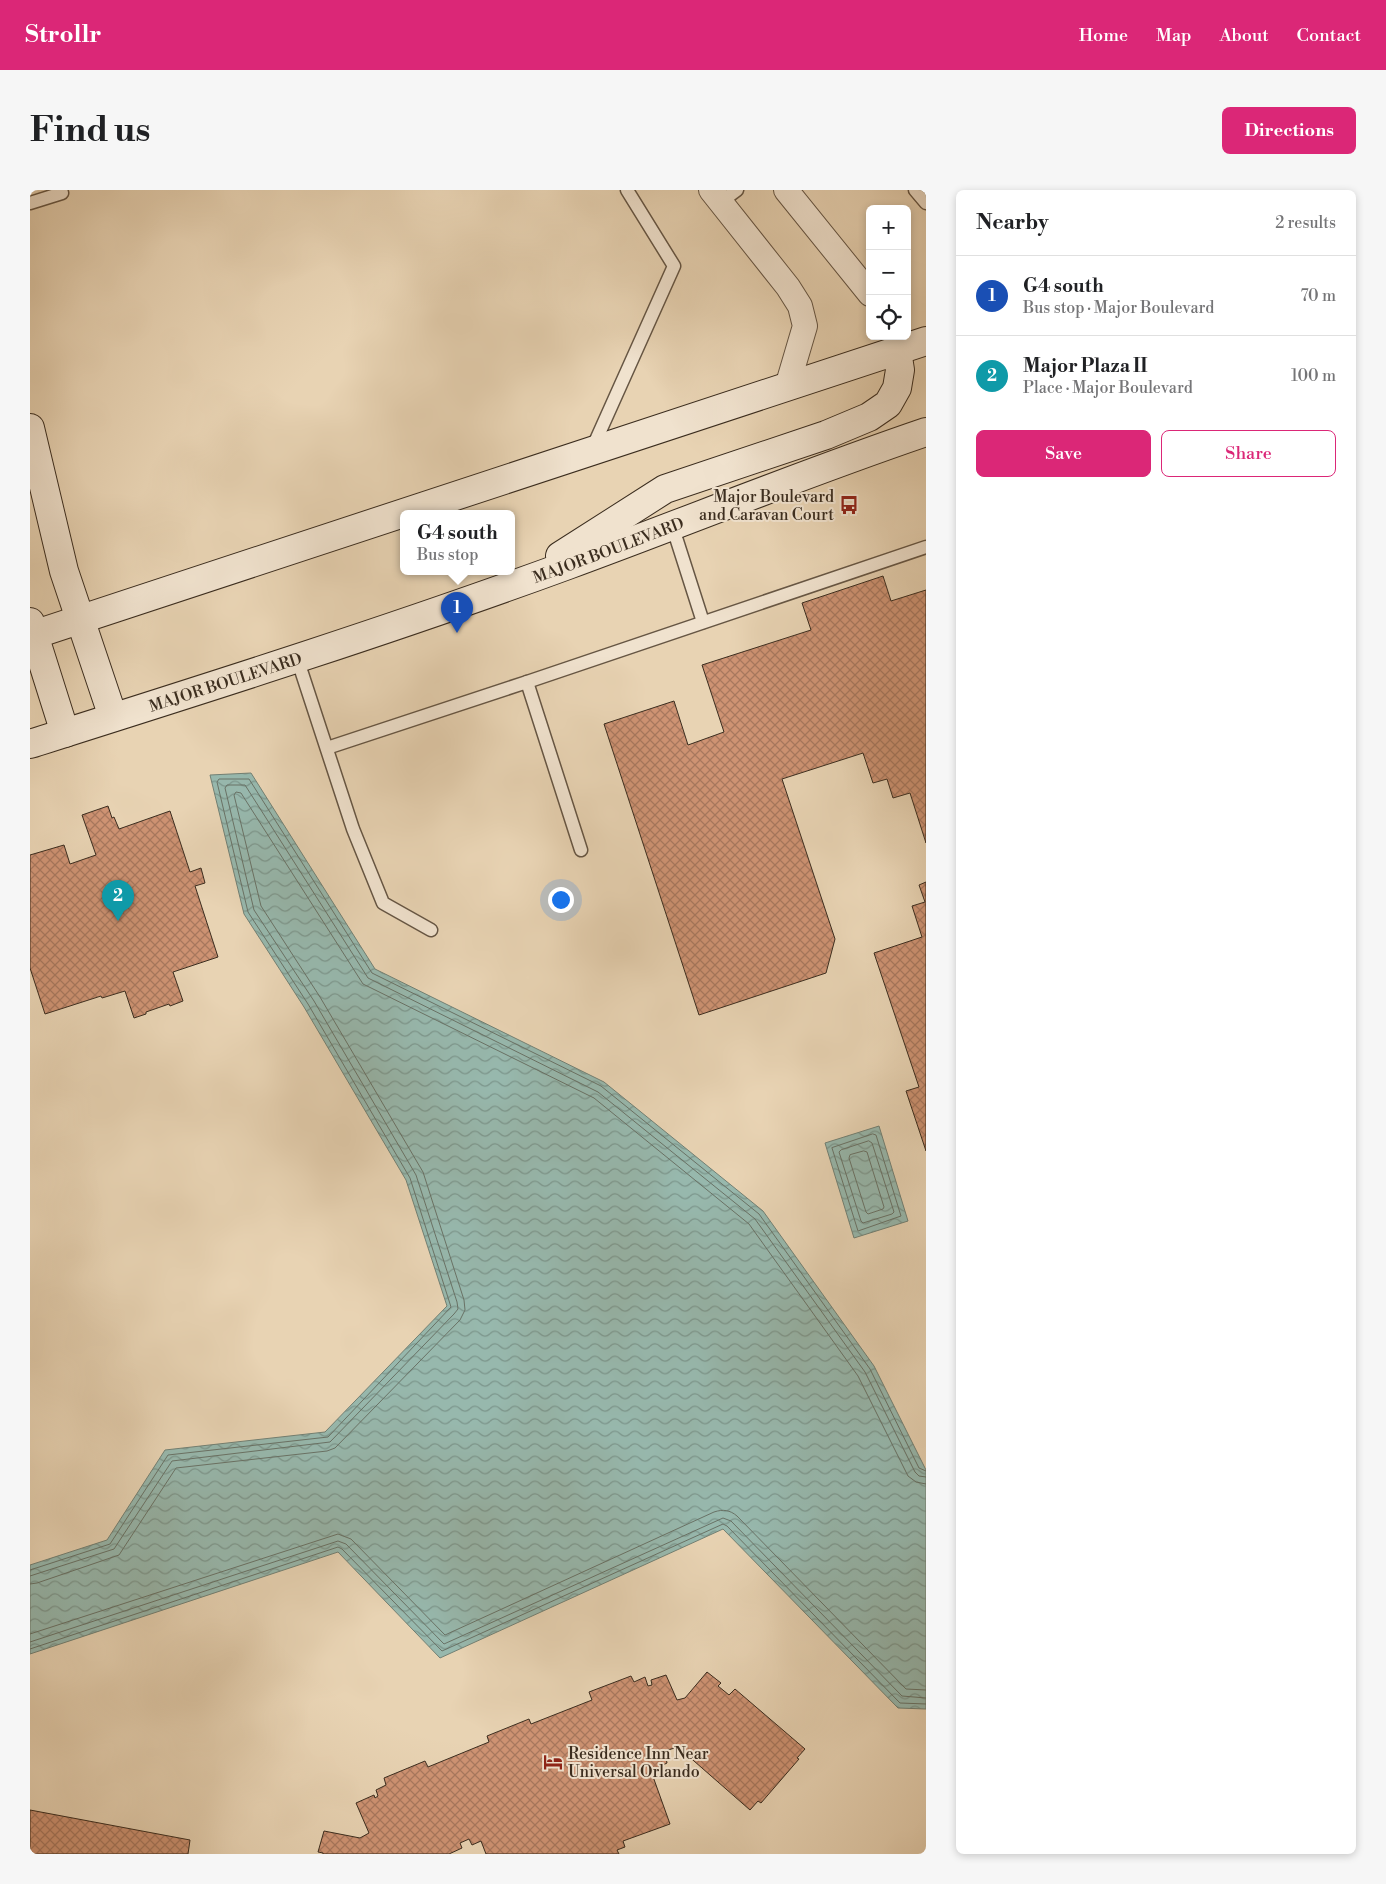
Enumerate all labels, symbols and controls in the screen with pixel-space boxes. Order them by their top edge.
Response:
text: Strollr [25,20,101,50]
text: Home [1079,24,1128,47]
text: Map [1156,24,1192,47]
text: About [1220,24,1269,47]
text: Contact [1297,24,1361,47]
button: Directions [1222,107,1356,154]
text: Find us [30,109,150,152]
map controls [866,205,911,340]
button: + [866,205,911,250]
text: Nearby [976,210,1049,236]
text: 2 results [1275,213,1336,233]
button: − [866,250,911,295]
text: G4 south [1023,274,1104,298]
text: 1 [988,286,996,306]
text: 70 m [1300,286,1336,306]
button: locate [866,295,911,340]
text: Bus stop · Major Boulevard [1023,298,1214,318]
text: Major Plaza II [1023,354,1148,378]
text: 2 [987,366,997,386]
text: 100 m [1291,366,1336,386]
text: Place · Major Boulevard [1023,378,1193,398]
button: Save [976,430,1151,477]
button: Share [1161,430,1336,477]
place label: Major Boulevard and Caravan Court [699,487,834,525]
bus stop icon: Major Boulevard and Caravan Court [838,494,860,516]
popup [400,510,515,575]
street label: MAJOR BOULEVARD [530,513,687,588]
text: G4 south [417,521,498,545]
text: Bus stop [417,545,479,565]
pin: 1 [441,592,473,633]
street label: MAJOR BOULEVARD [147,649,305,717]
pin: 2 [102,880,134,921]
your location [548,887,574,913]
place label: Residence Inn Near Universal Orlando [568,1744,709,1782]
hotel icon: Residence Inn Near Universal Orlando [542,1751,564,1773]

